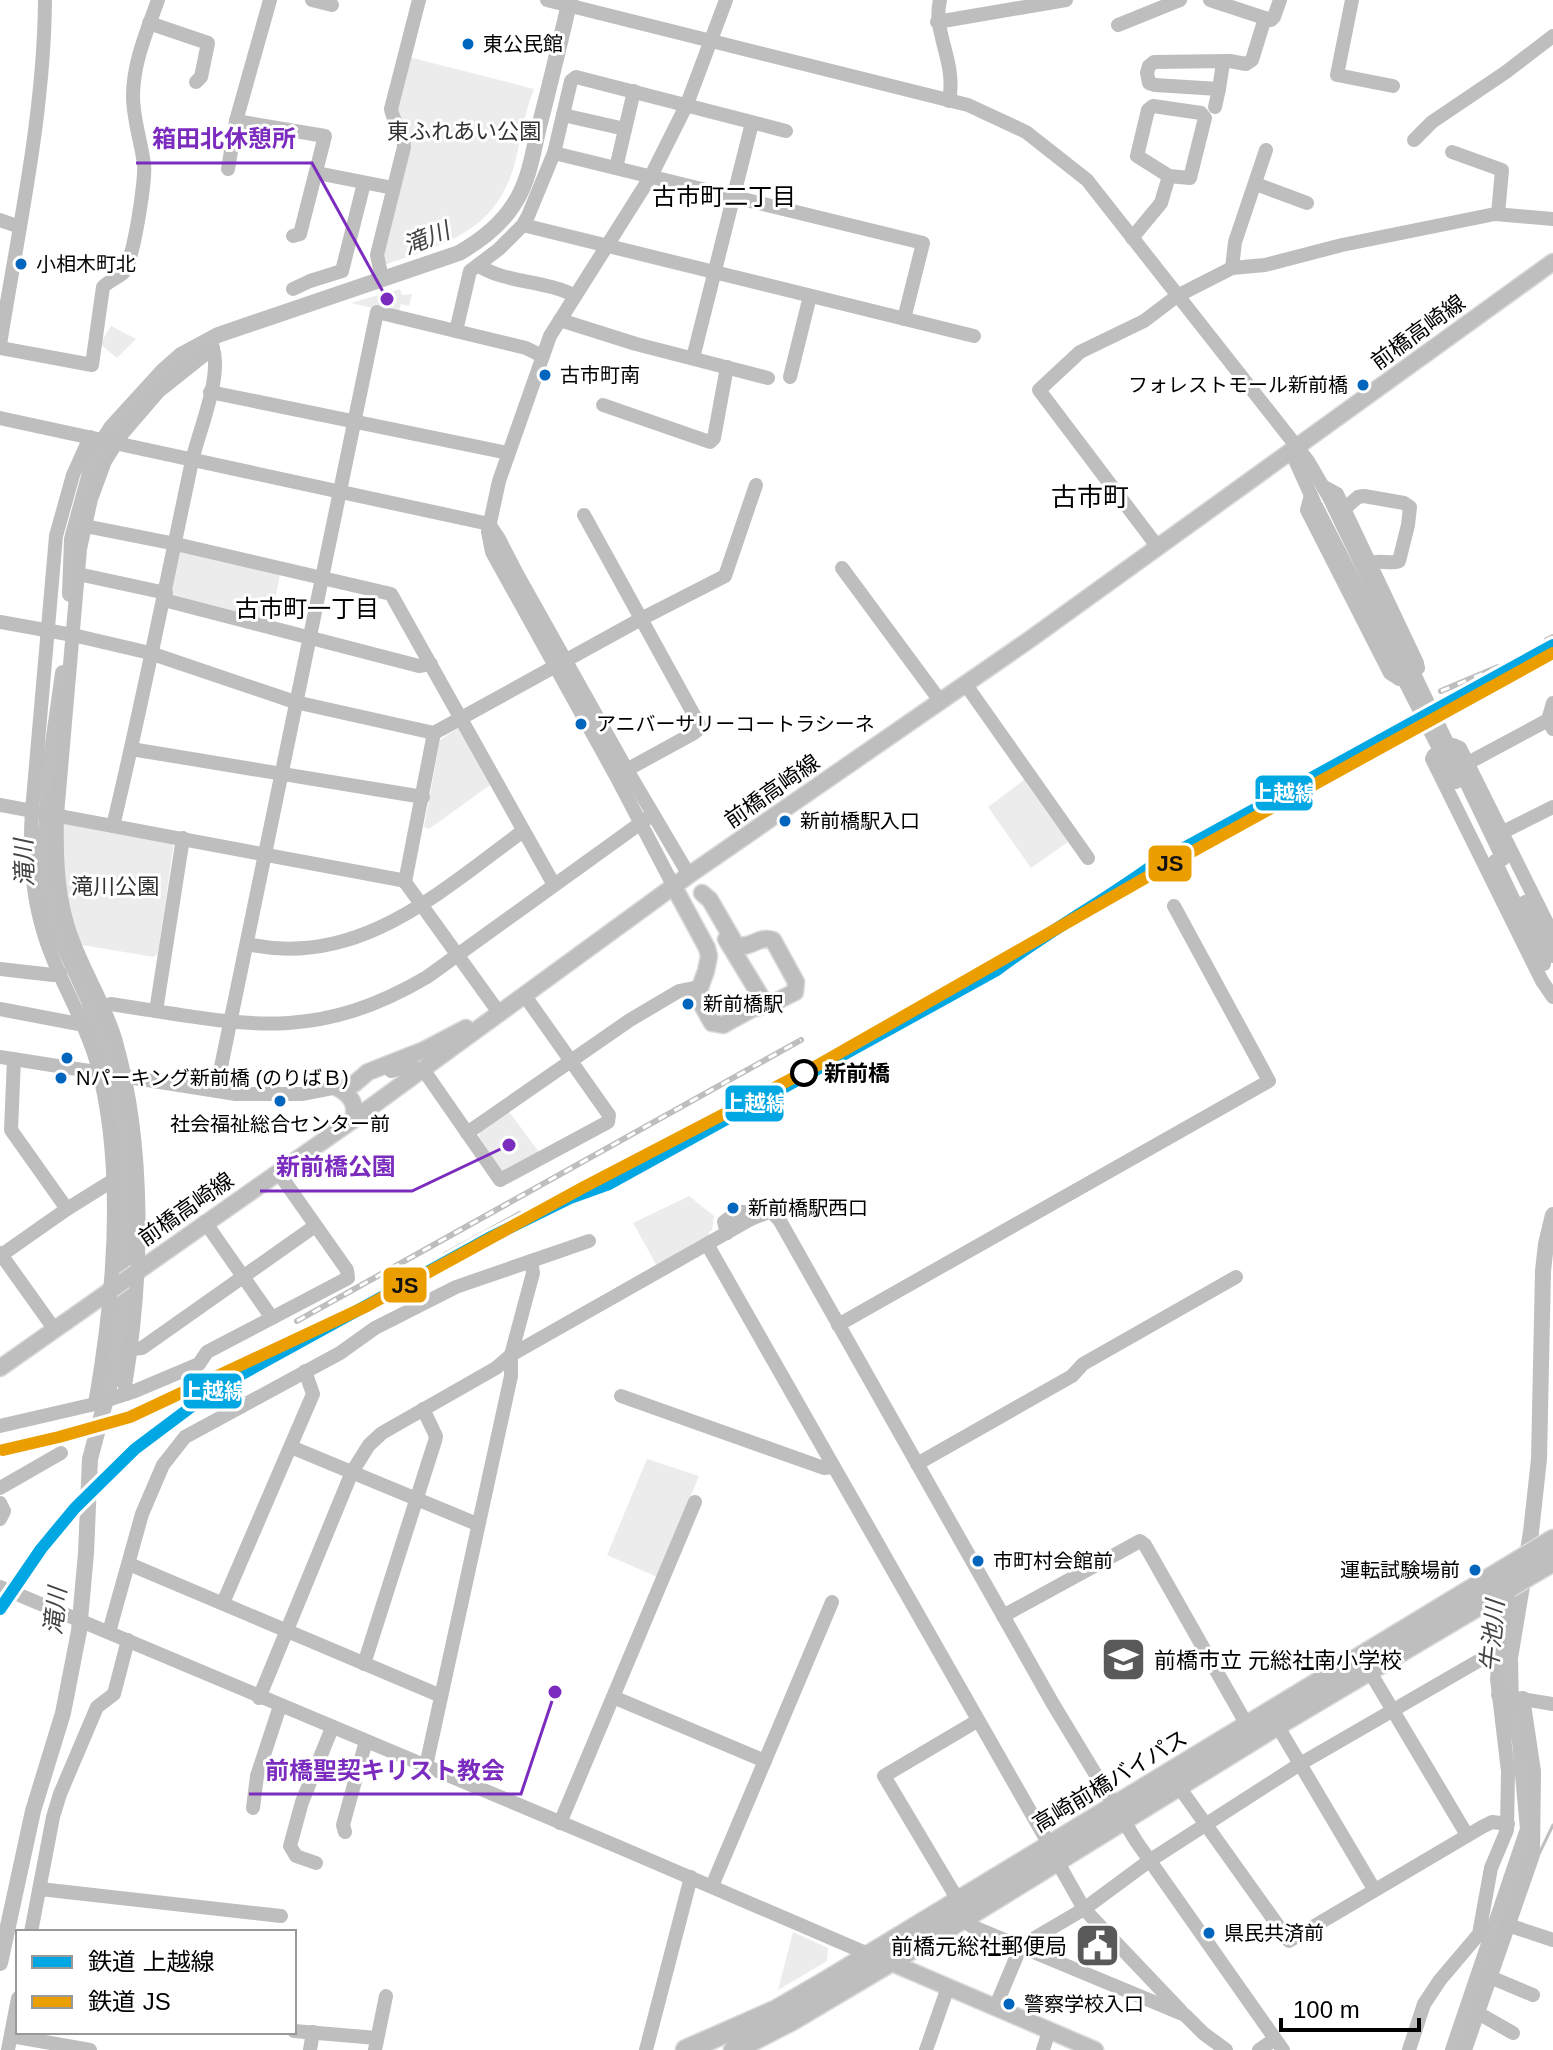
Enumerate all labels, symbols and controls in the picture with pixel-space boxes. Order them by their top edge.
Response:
place label: 東公民館 [483,33,563,55]
marker: 東公民館 [460,36,476,52]
callout: 箱田北休憩所 [136,115,312,163]
park label: 東ふれあい公園 [387,119,541,144]
text: 箱田北休憩所 [152,125,296,152]
district label: 古市町二丁目 [652,183,796,210]
water label: 滝川 [399,215,456,260]
place label: 小相木町北 [36,253,136,275]
marker: 小相木町北 [13,256,29,272]
street label: 前橋高崎線 [1366,290,1470,374]
place label: 古市町南 [560,364,640,386]
marker: 古市町南 [537,367,553,383]
place label: フォレストモール新前橋 [1128,374,1348,396]
marker: フォレストモール新前橋 [1355,377,1371,393]
district label: 古市町 [1051,482,1129,512]
district label: 古市町一丁目 [235,595,379,622]
place label: アニバーサリーコートラシーネ [596,713,875,735]
marker: アニバーサリーコートラシーネ [573,716,589,732]
street label: 前橋高崎線 [720,749,824,833]
line badge: 上越線 [1254,774,1314,812]
text: 上越線 [1251,781,1317,806]
place label: 新前橋駅入口 [800,810,920,832]
marker: 新前橋駅入口 [777,813,793,829]
water label: 滝川 [10,836,38,887]
line badge: JS [1147,844,1193,883]
text: JS [1157,851,1183,876]
park label: 滝川公園 [71,874,159,899]
place label: 新前橋駅 [703,993,783,1015]
marker: 新前橋駅 [680,996,696,1012]
unlabelled marker [59,1050,75,1066]
marker: 新前橋 [791,1060,817,1086]
place label: 新前橋 [824,1061,890,1086]
place label: Nパーキング新前橋 (のりばＢ) [76,1067,349,1089]
marker: Nパーキング新前橋 (のりばＢ) [53,1070,69,1086]
line badge: 上越線 [724,1084,785,1123]
text: 上越線 [722,1091,788,1116]
marker: 社会福祉総合センター前 [272,1093,288,1109]
place label: 社会福祉総合センター前 [170,1113,390,1135]
callout: 新前橋公園 [260,1143,412,1191]
text: 新前橋公園 [276,1153,396,1180]
street label: 前橋高崎線 [134,1167,238,1251]
place label: 新前橋駅西口 [748,1197,868,1219]
marker: 新前橋駅西口 [725,1200,741,1216]
line badge: JS [382,1266,428,1304]
text: JS [392,1273,418,1298]
line badge: 上越線 [182,1372,243,1410]
text: 上越線 [180,1379,246,1404]
place label: 市町村会館前 [993,1550,1113,1572]
marker: 市町村会館前 [970,1553,986,1569]
place label: 運転試験場前 [1340,1559,1460,1581]
marker: 運転試験場前 [1467,1562,1483,1578]
water label: 滝川 [39,1583,71,1636]
water label: 牛池川 [1475,1596,1509,1673]
school or university icon: 前橋市立 元総社南小学校 [1099,1636,1147,1684]
place label: 前橋市立 元総社南小学校 [1154,1648,1402,1673]
street label: 高崎前橋バイパス [1028,1725,1192,1837]
callout: 前橋聖契キリスト教会 [249,1746,521,1794]
text: 前橋聖契キリスト教会 [265,1757,505,1784]
public building icon: 前橋元総社郵便局 [1074,1922,1122,1970]
place label: 県民共済前 [1224,1922,1324,1944]
marker: 県民共済前 [1201,1925,1217,1941]
legend [16,1930,296,2034]
place label: 前橋元総社郵便局 [891,1934,1067,1959]
text: 鉄道 上越線 [88,1948,215,1975]
scale bar [1281,1982,1419,2032]
text: 鉄道 JS [88,1988,171,2015]
place label: 警察学校入口 [1024,1993,1144,2015]
marker: 警察学校入口 [1001,1996,1017,2012]
text: 100 m [1293,1996,1360,2023]

